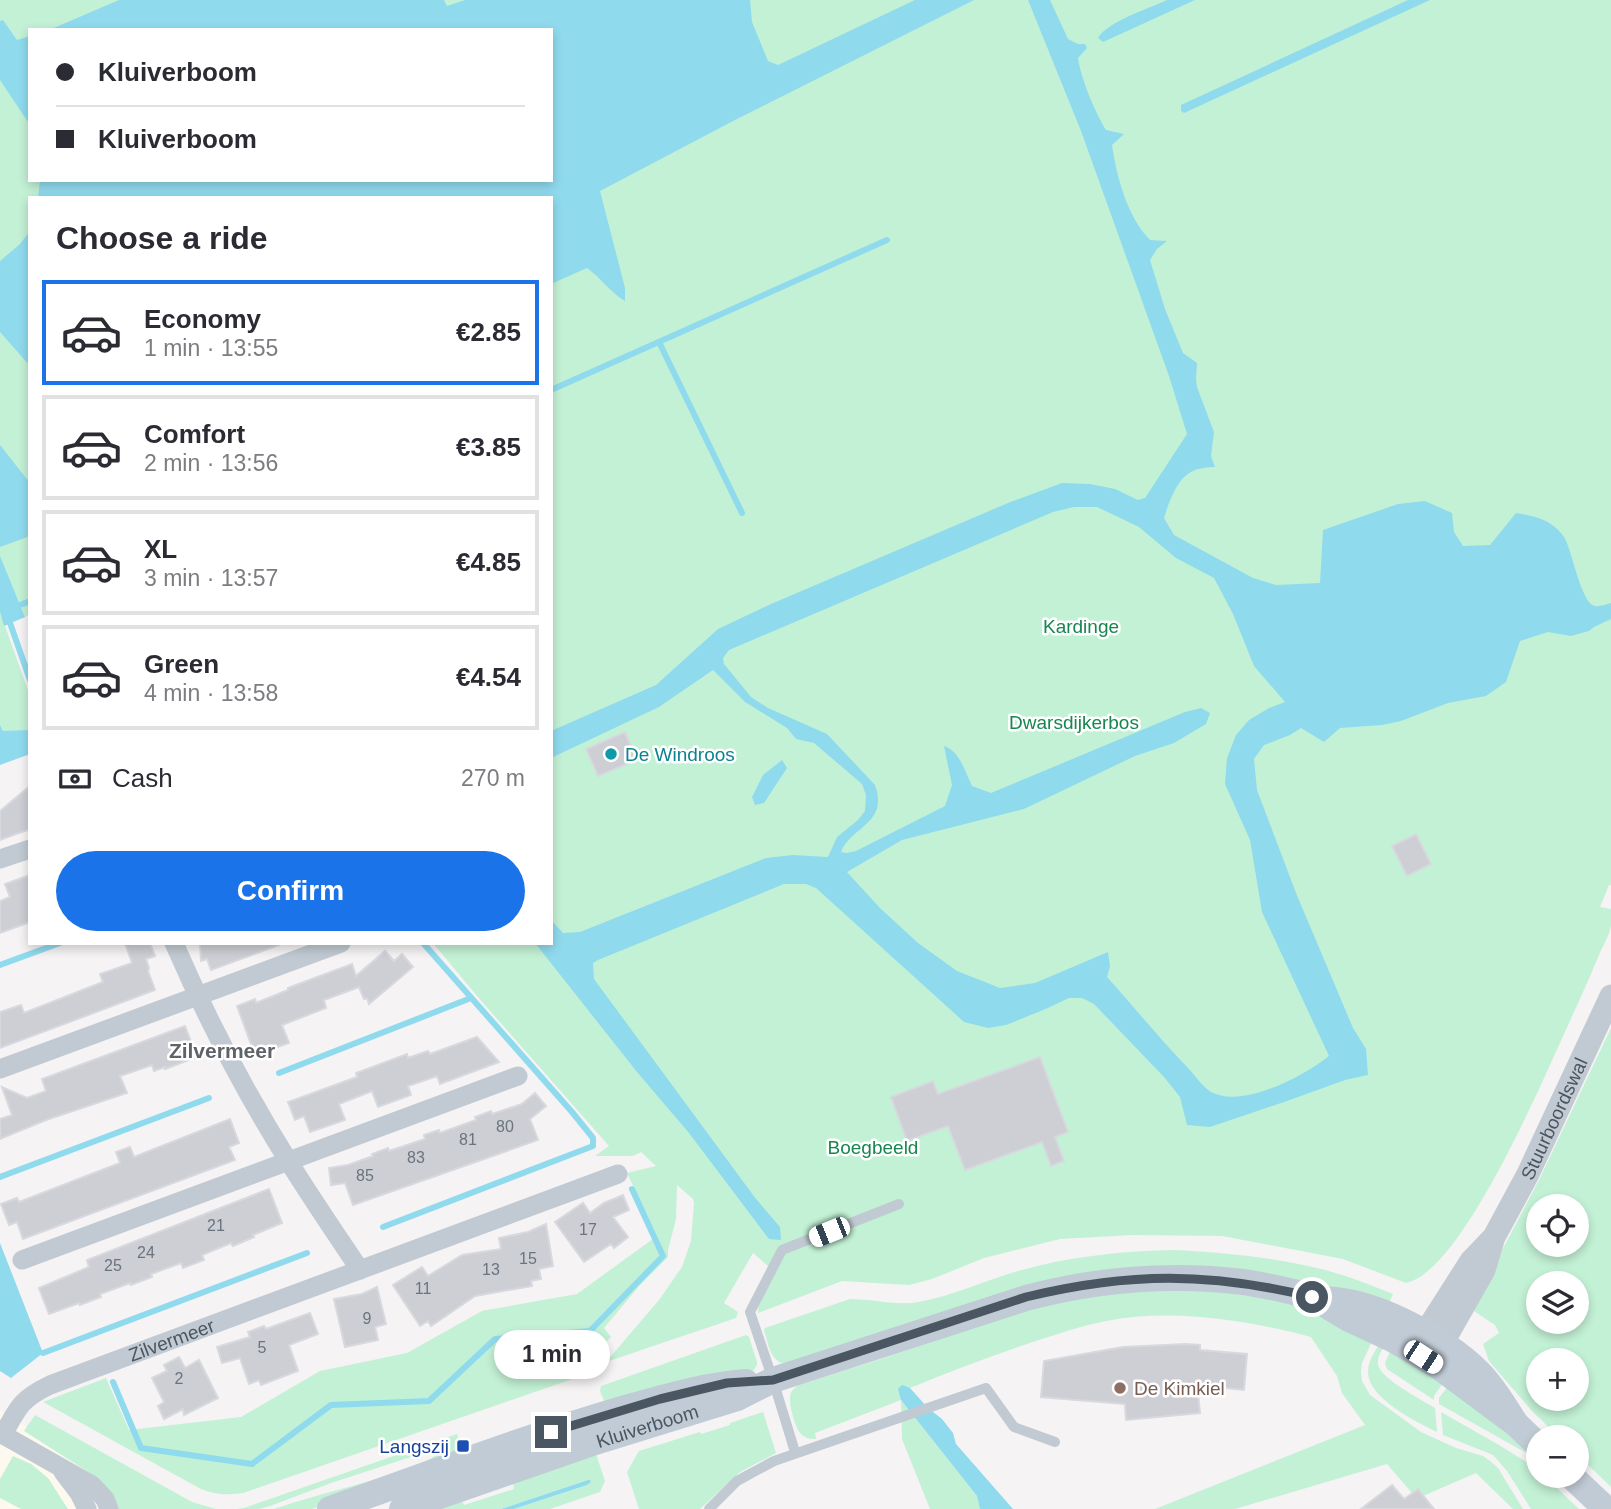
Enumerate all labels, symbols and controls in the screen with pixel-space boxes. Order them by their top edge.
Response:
text: Kluiverboom [98,57,257,87]
text: Kluiverboom [98,124,257,154]
text: Choose a ride [56,220,268,256]
icon: car [60,301,123,364]
text: Economy [144,304,261,334]
text: €2.85 [456,317,521,347]
text: 1 min · 13:55 [144,335,278,361]
icon: car [60,416,123,479]
text: Comfort [144,419,245,449]
text: €3.85 [456,432,521,462]
text: 2 min · 13:56 [144,450,278,476]
icon: car [60,531,123,594]
text: XL [144,534,177,564]
text: €4.85 [456,547,521,577]
text: 3 min · 13:57 [144,565,278,591]
park label: Kardinge [1043,616,1119,637]
icon: car [60,646,123,709]
text: Green [144,649,219,679]
text: €4.54 [456,662,521,692]
text: 4 min · 13:58 [144,680,278,706]
park label: Dwarsdijkerbos [1009,712,1139,733]
place label: De Windroos [625,744,735,765]
marker: De Windroos [603,746,619,762]
icon: cash [56,760,94,798]
text: Cash [112,763,173,793]
text: 270 m [461,765,525,791]
button: Confirm [56,851,525,931]
district label: Zilvermeer [169,1039,275,1062]
street label: Stuurboordswal [1517,1055,1592,1183]
house number: 80 [496,1118,514,1135]
house number: 81 [459,1131,477,1148]
park label: Boegbeeld [828,1137,918,1158]
house number: 83 [407,1149,425,1166]
house number: 85 [356,1167,374,1184]
map controls [1526,1194,1589,1488]
button: locate [1526,1194,1589,1257]
car [806,1214,853,1250]
house number: 21 [207,1217,225,1234]
house number: 17 [579,1221,597,1238]
house number: 24 [137,1244,155,1261]
house number: 15 [519,1250,537,1267]
house number: 25 [104,1257,122,1274]
house number: 13 [482,1261,500,1278]
button: layers [1526,1271,1589,1334]
house number: 11 [415,1280,431,1297]
route start [1296,1281,1328,1313]
house number: 9 [363,1310,372,1327]
street label: Zilvermeer [126,1315,218,1366]
callout: 1 min [493,1330,609,1380]
car [1400,1337,1447,1377]
house number: 5 [258,1339,267,1356]
text: 1 min [522,1341,582,1367]
button: + [1526,1348,1589,1411]
house number: 2 [175,1370,184,1387]
place label: De Kimkiel [1134,1378,1225,1399]
marker: De Kimkiel [1112,1380,1128,1396]
street label: Kluiverboom [594,1401,701,1452]
route end [535,1416,567,1448]
button: − [1526,1425,1589,1488]
place label: Langszij [379,1436,449,1457]
marker: Langszij [455,1438,471,1454]

